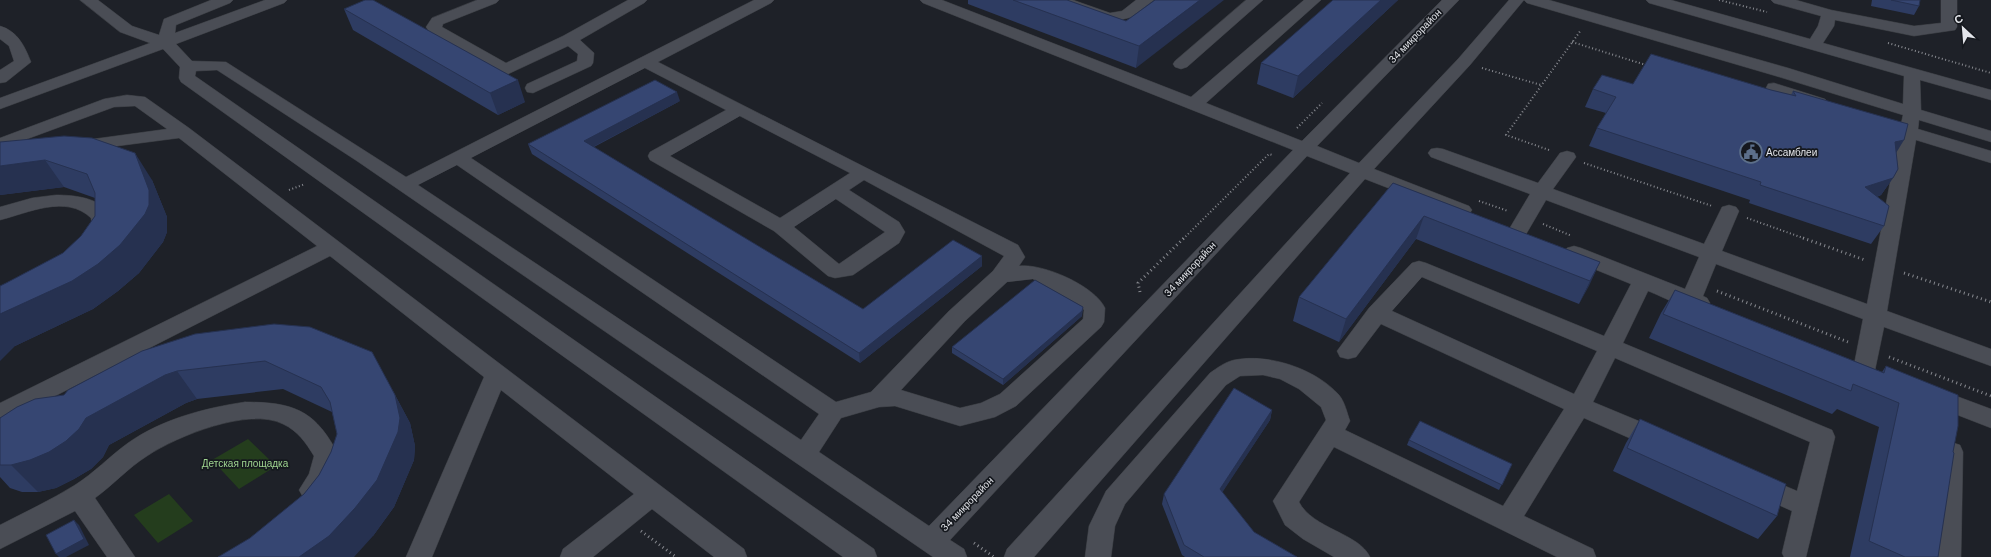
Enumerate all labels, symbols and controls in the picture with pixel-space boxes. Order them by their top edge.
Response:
street label: 34 микрорайон [1386,6,1444,66]
north arrow [1943,8,1983,48]
text: С [1952,11,1965,27]
public building icon: Ассамблеи [1738,139,1764,165]
place label: Ассамблеи [1766,146,1817,159]
street label: 34 микрорайон [1161,239,1219,299]
park label: Детская площадка [202,457,289,470]
street label: 34 микрорайон [938,474,996,534]

